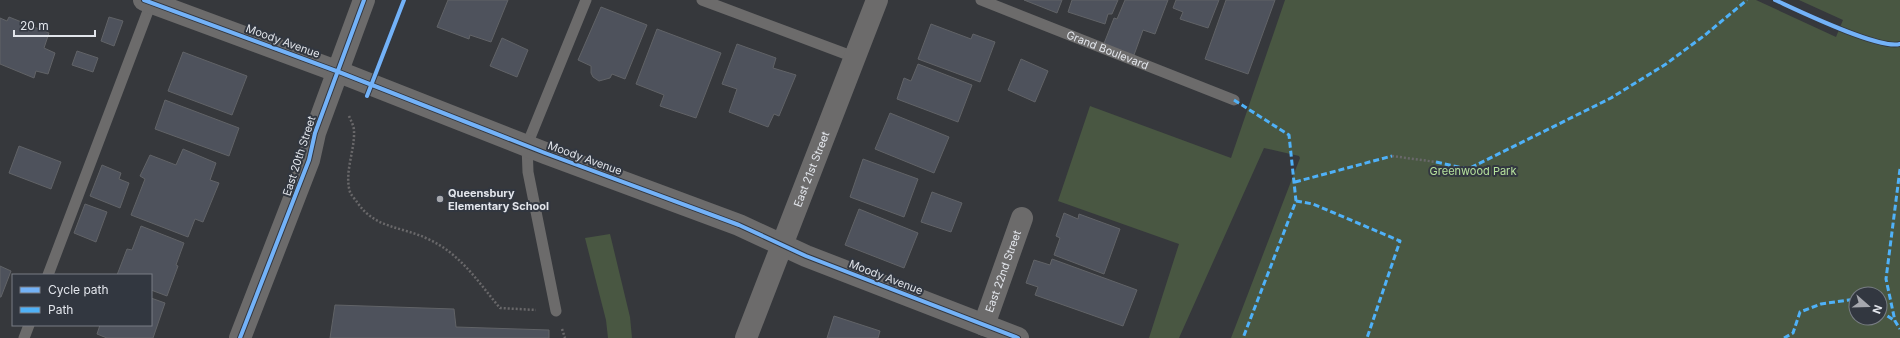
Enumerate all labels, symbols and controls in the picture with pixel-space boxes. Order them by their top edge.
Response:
scale bar [14,12,95,38]
text: 20 m [20,18,49,33]
street label: Moody Avenue [244,21,322,61]
street label: Grand Boulevard [1064,27,1151,73]
street label: East 20th Street [279,114,319,198]
street label: East 21st Street [790,129,833,209]
street label: Moody Avenue [546,138,624,178]
park label: Greenwood Park [1430,164,1516,178]
place label: Queensbury Elementary School [448,186,549,213]
marker: Queensbury Elementary School [435,194,445,204]
street label: East 22nd Street [982,228,1024,314]
street label: Moody Avenue [847,257,925,297]
legend [12,274,152,326]
text: Cycle path [48,282,109,297]
north arrow [1848,286,1888,326]
text: Path [48,302,73,317]
text: N [1869,303,1885,316]

